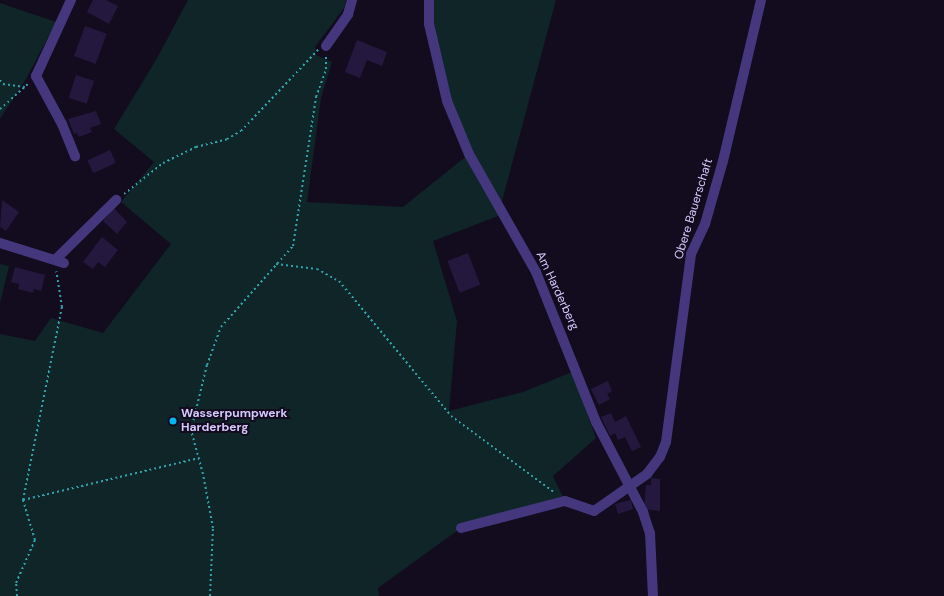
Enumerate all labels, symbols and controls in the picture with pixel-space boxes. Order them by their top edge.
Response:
street label: Obere Bauerschaft [672,157,716,261]
street label: Am Harderberg [533,250,581,332]
place label: Wasserpumpwerk Harderberg [181,407,287,435]
marker: Wasserpumpwerk Harderberg [168,416,178,426]

